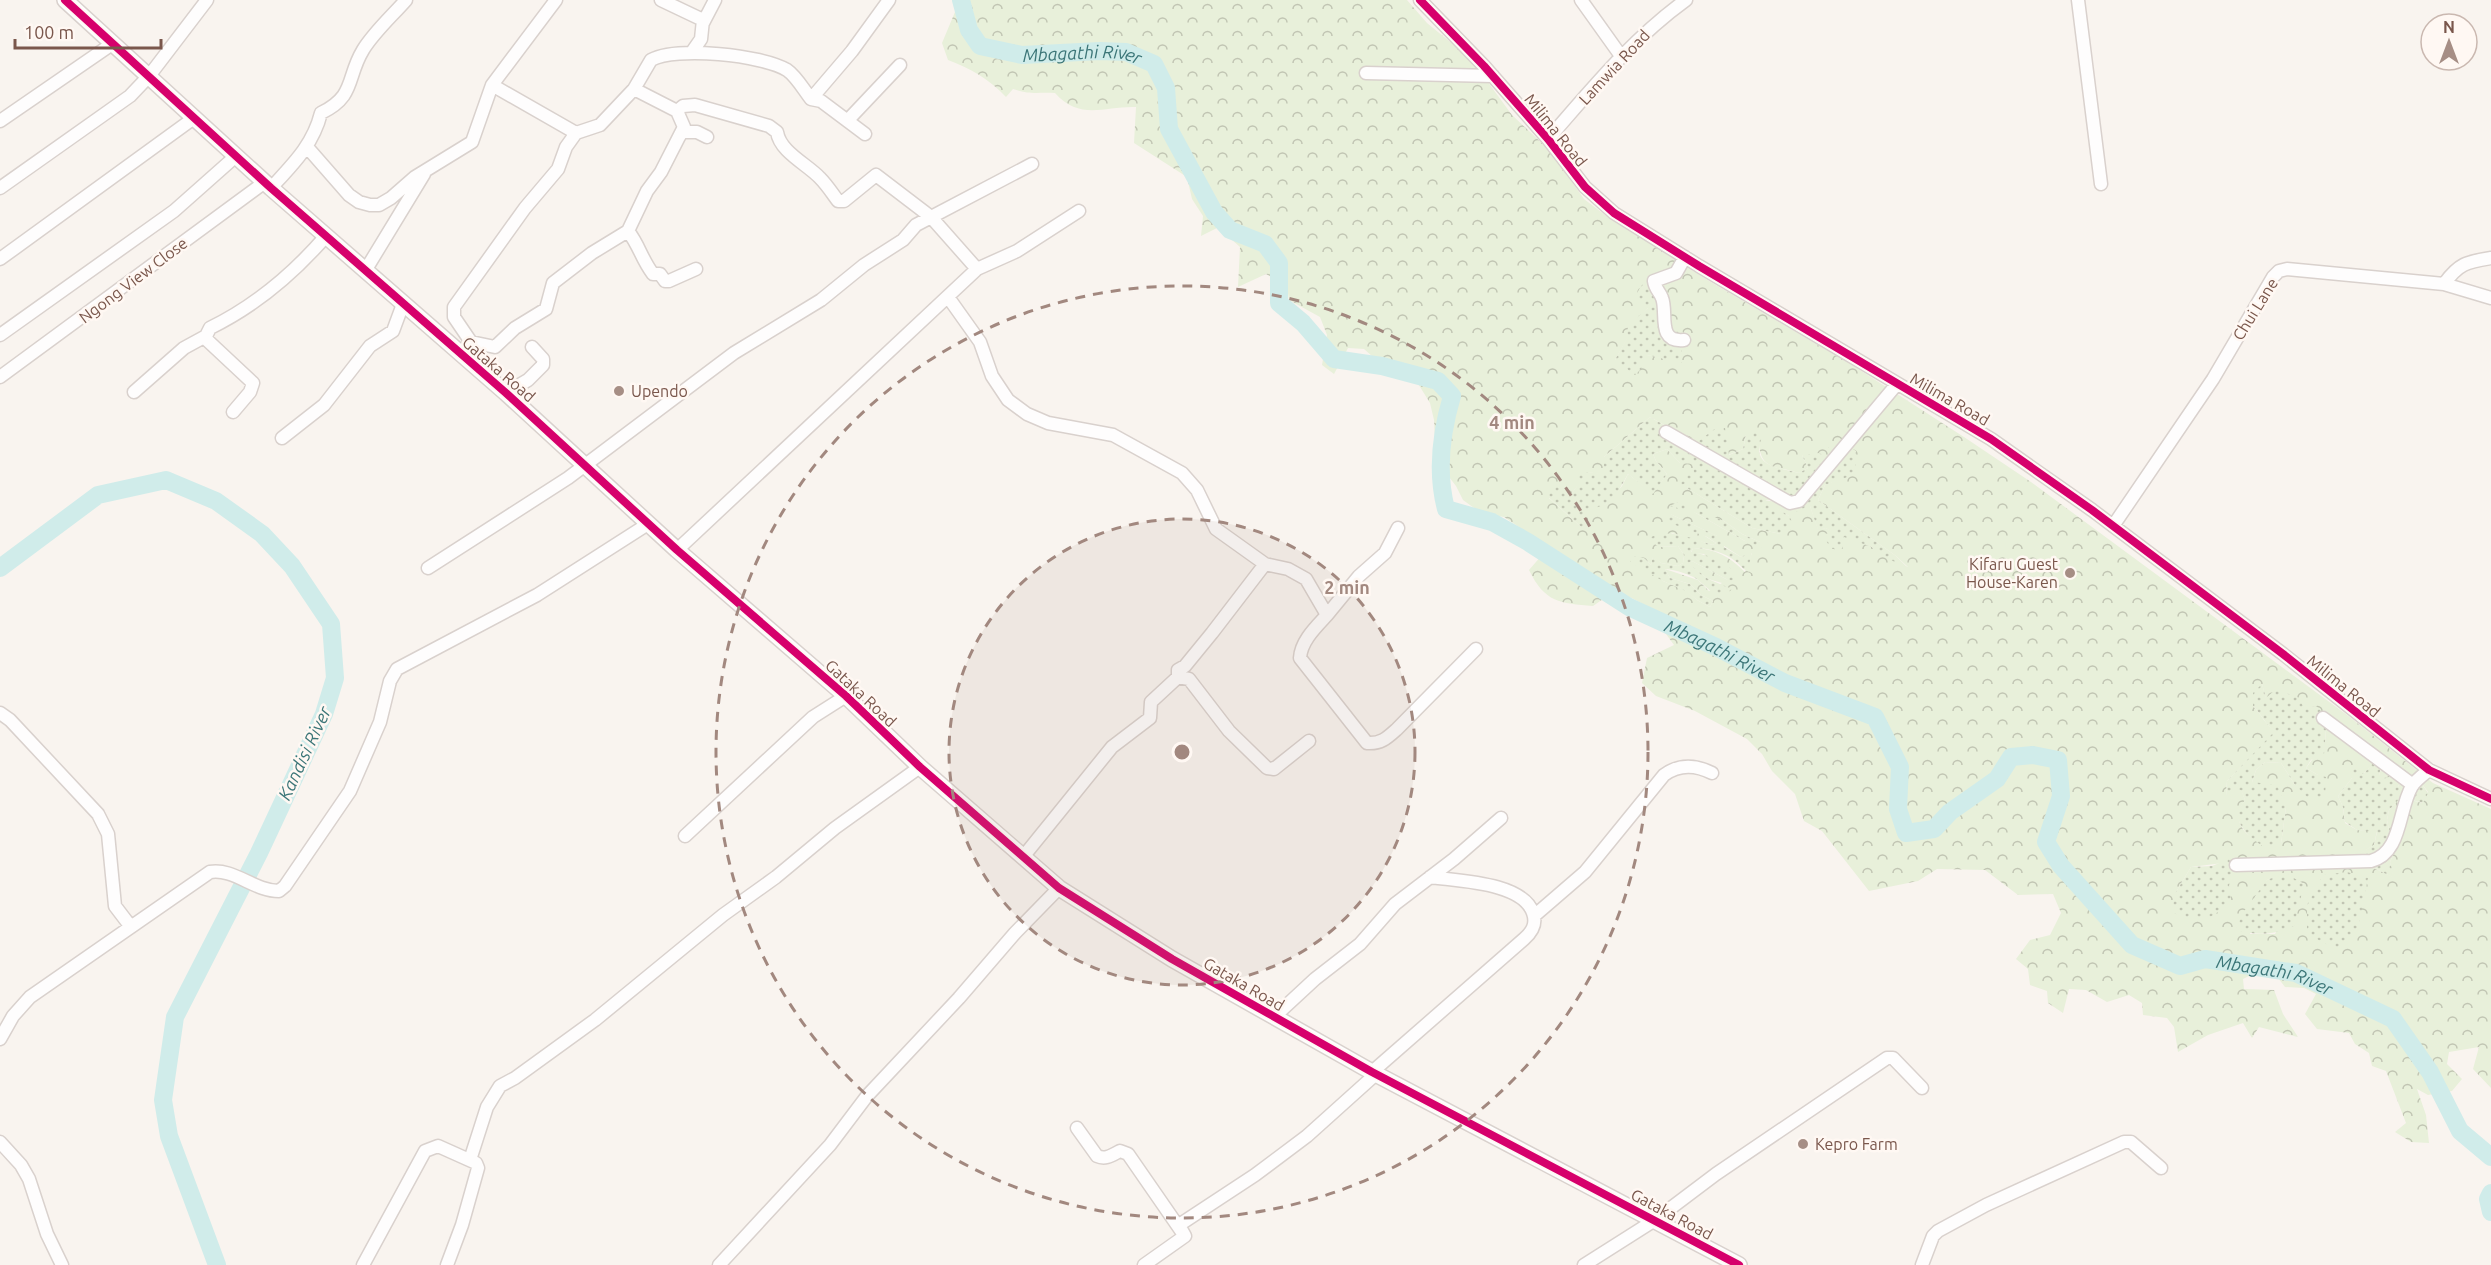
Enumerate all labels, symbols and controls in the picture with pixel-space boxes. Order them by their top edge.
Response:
scale bar [15,12,160,50]
north arrow [2419,12,2479,72]
text: N [2443,18,2455,36]
text: 100 m [24,22,74,42]
street label: Lamwia Road [1575,26,1653,108]
water label: Mbagathi River [1022,41,1146,68]
street label: Milima Road [1521,90,1591,170]
street label: Ngong View Close [75,234,191,326]
street label: Chui Lane [2229,275,2281,343]
street label: Gataka Road [459,333,539,405]
street label: Milima Road [1907,369,1993,429]
place label: Upendo [631,382,688,400]
marker: Upendo [612,384,626,398]
text: 4 min [1489,412,1535,432]
place label: Kifaru Guest House-Karen [1966,555,2059,591]
marker: Kifaru Guest House-Karen [2063,566,2077,580]
text: 2 min [1324,577,1370,597]
water label: Mbagathi River [1662,615,1779,687]
street label: Milima Road [2304,651,2384,721]
street label: Gataka Road [822,656,900,730]
water label: Kandisi River [274,702,335,803]
centre of rings [1172,742,1192,762]
water label: Mbagathi River [2215,951,2337,1000]
street label: Gataka Road [1200,954,1288,1014]
place label: Kepro Farm [1815,1135,1898,1153]
marker: Kepro Farm [1796,1137,1810,1151]
street label: Gataka Road [1628,1185,1716,1243]

